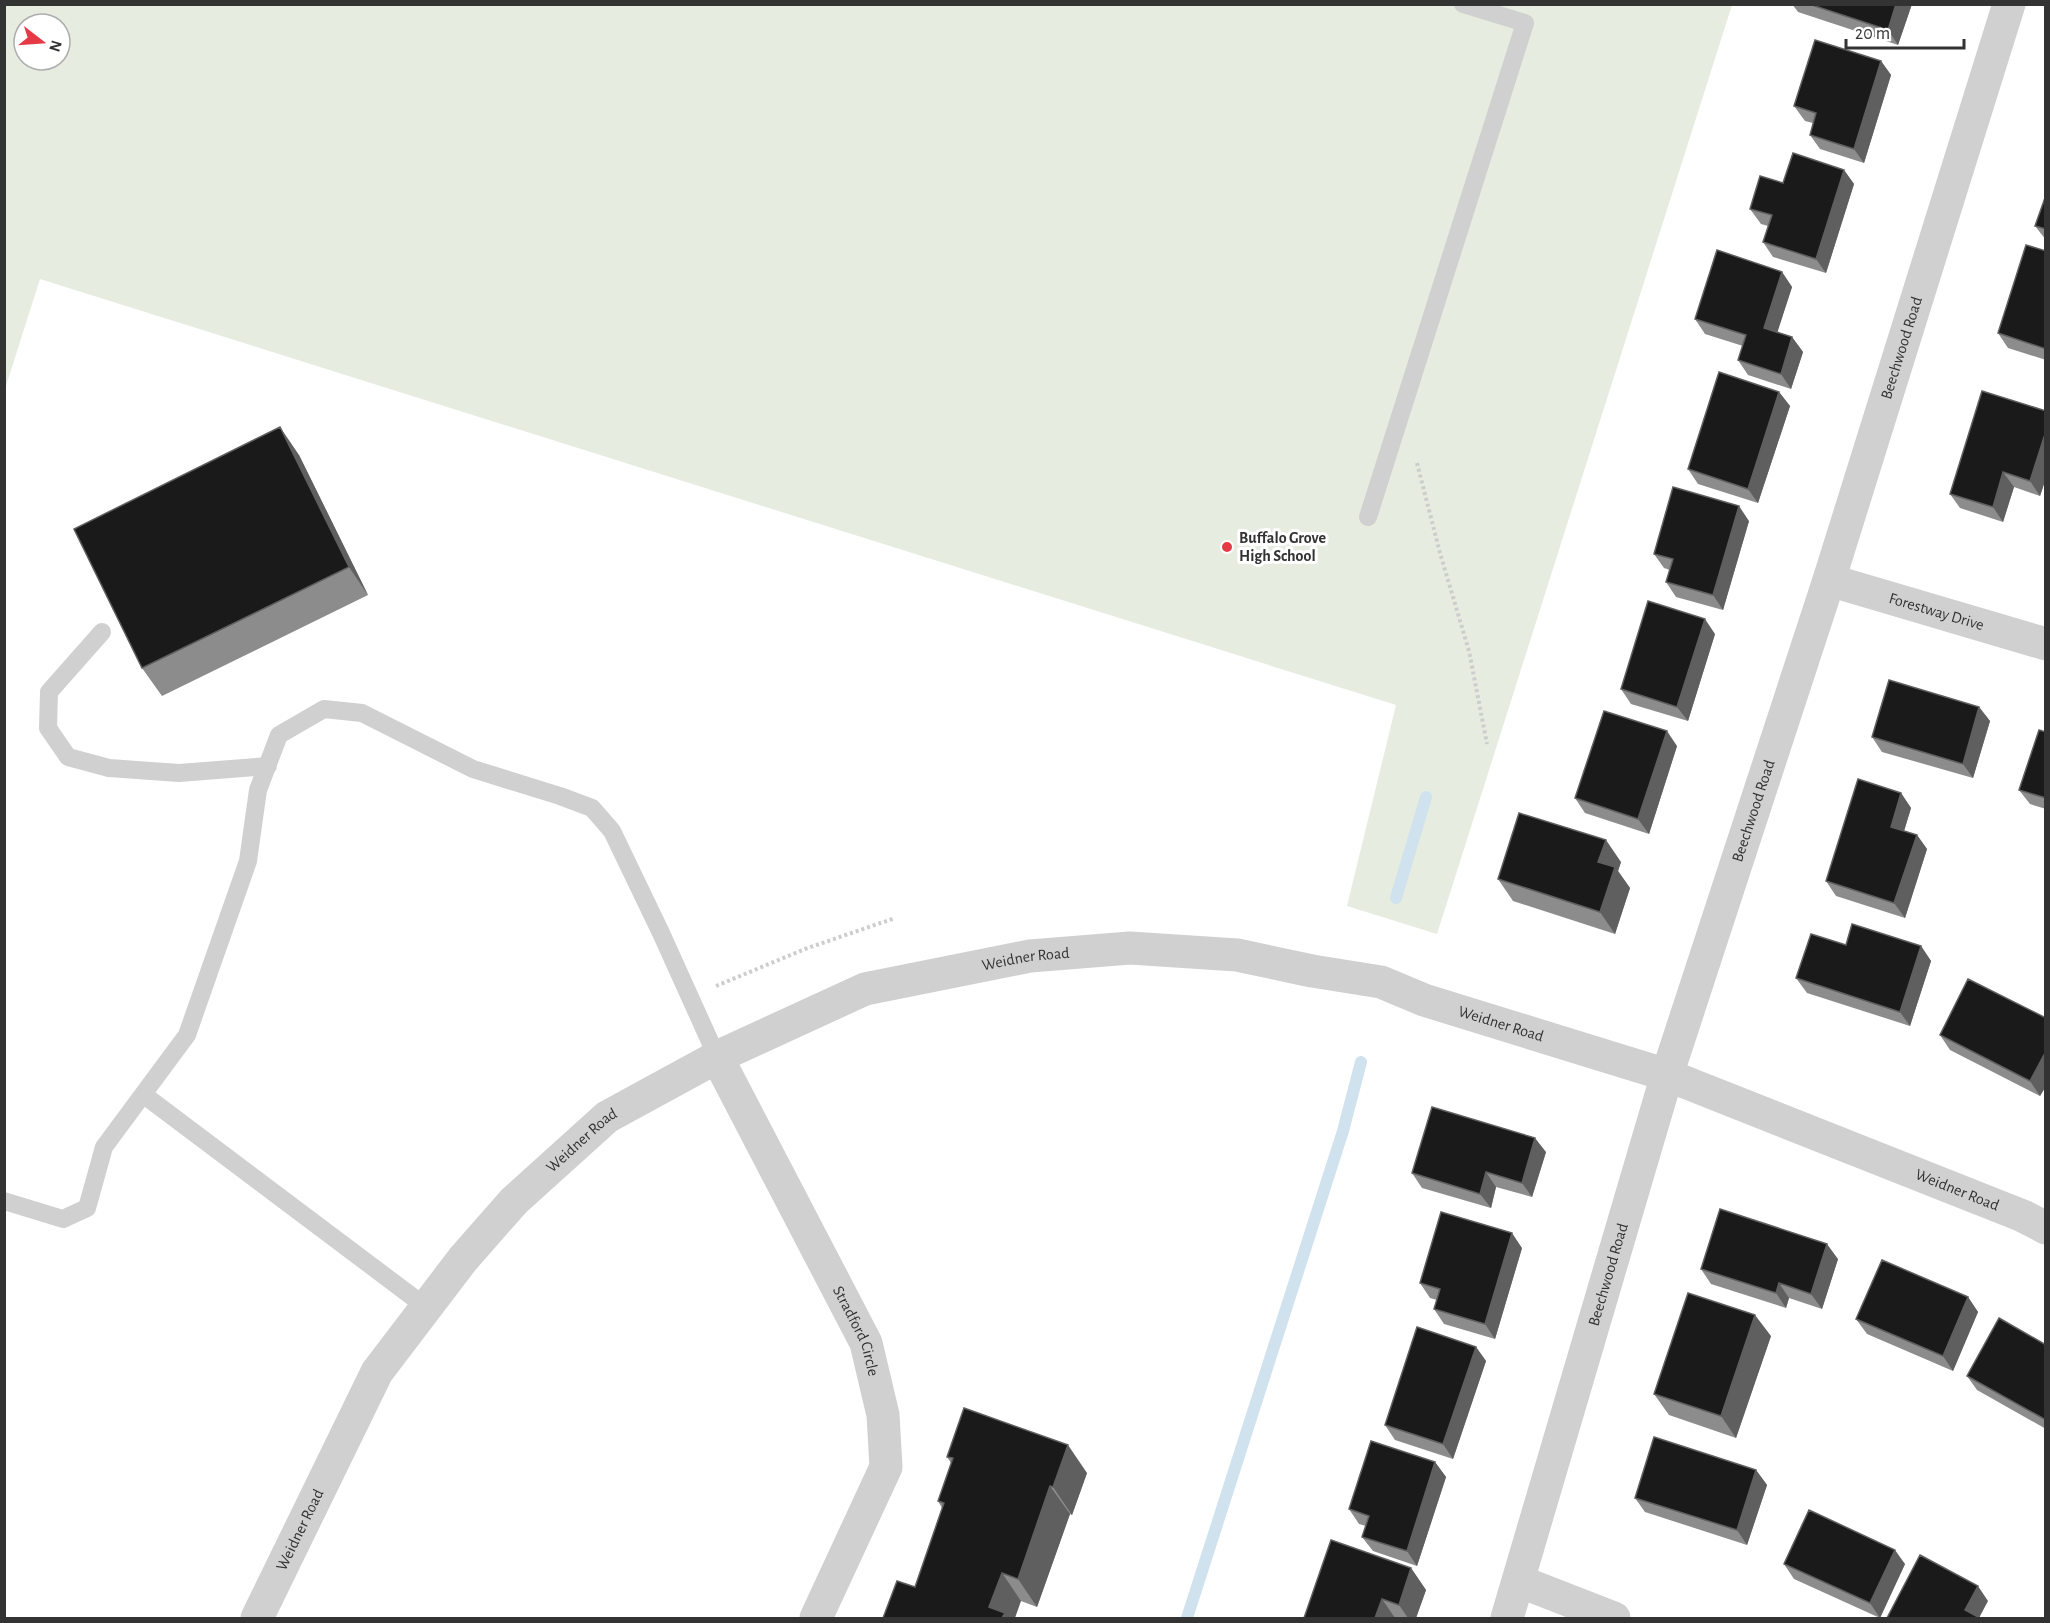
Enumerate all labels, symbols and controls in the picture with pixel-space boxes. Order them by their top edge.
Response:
north arrow [12,12,72,72]
scale bar [1846,12,1964,50]
text: 20 m [1855,25,1890,43]
text: N [46,38,65,54]
street label: Beechwood Road [1878,295,1925,401]
place label: Buffalo Grove High School [1239,530,1326,564]
marker: Buffalo Grove High School [1220,540,1234,554]
street label: Forestway Drive [1887,590,1986,633]
street label: Beechwood Road [1729,758,1778,864]
street label: Weidner Road [980,945,1070,973]
street label: Weidner Road [1456,1003,1546,1044]
street label: Weidner Road [543,1105,620,1176]
street label: Weidner Road [1913,1166,2001,1214]
street label: Beechwood Road [1585,1221,1631,1328]
street label: Stradford Circle [830,1284,882,1378]
street label: Weidner Road [273,1487,327,1573]

